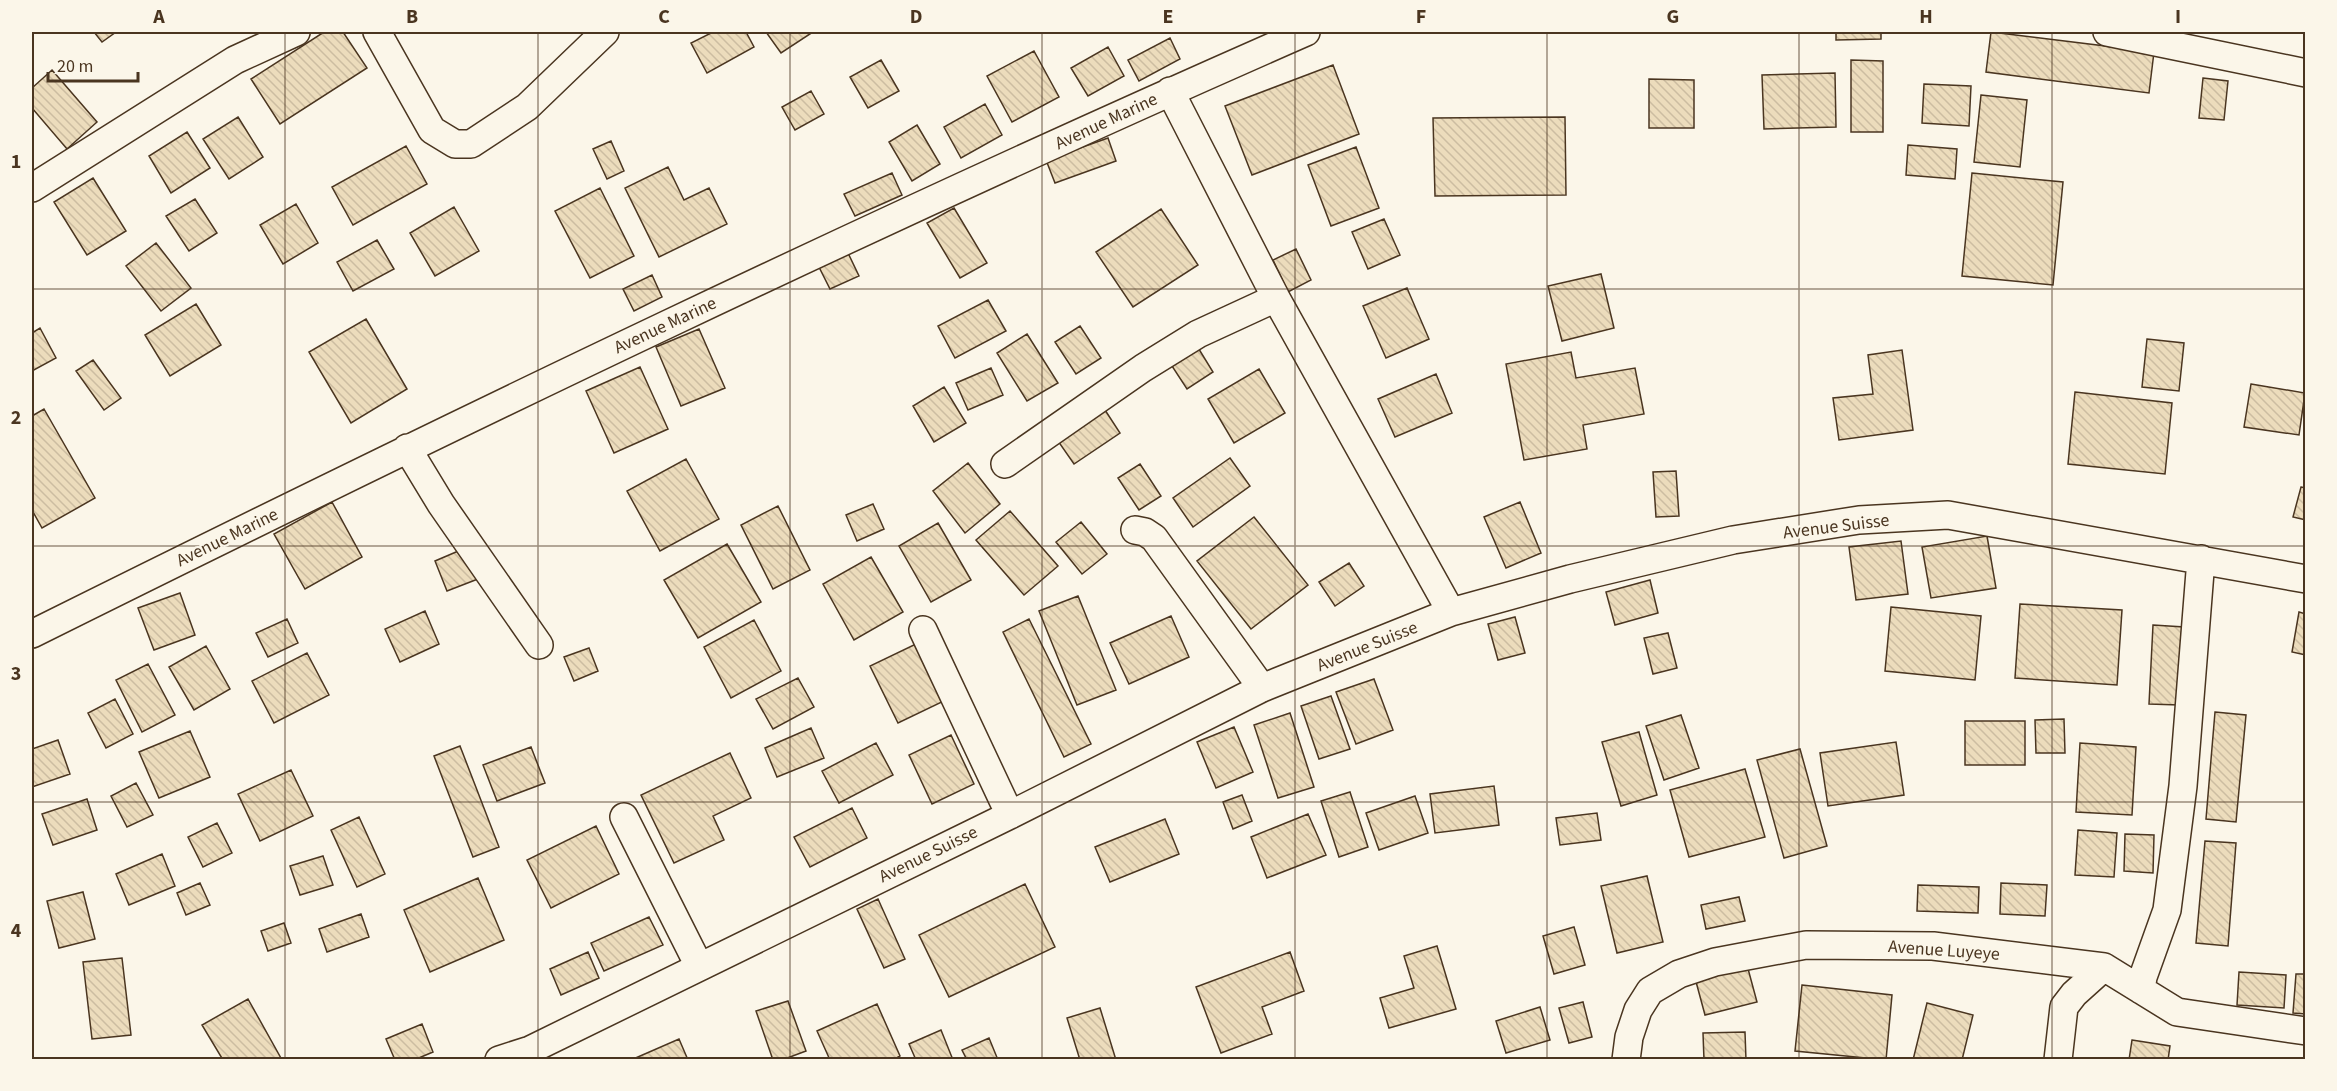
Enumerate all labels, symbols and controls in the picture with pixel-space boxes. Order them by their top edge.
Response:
text: A [152,3,165,31]
text: B [406,3,418,31]
text: C [658,3,670,31]
text: D [910,3,922,31]
text: E [1163,3,1173,31]
text: F [1416,3,1426,31]
text: G [1667,3,1679,31]
text: H [1919,3,1933,31]
text: I [2175,3,2181,31]
scale bar [48,45,138,83]
text: 20 m [57,54,93,79]
street label: Avenue Marine [1051,87,1162,156]
text: 1 [11,148,21,176]
street label: Avenue Marine [610,291,721,360]
text: 2 [11,404,21,432]
street label: Avenue Marine [172,502,283,573]
street label: Avenue Suisse [1781,508,1891,545]
street label: Avenue Suisse [1313,615,1422,678]
text: 3 [11,660,21,688]
street label: Avenue Suisse [875,820,982,889]
text: 4 [11,917,22,945]
street label: Avenue Luyeye [1887,934,2001,967]

